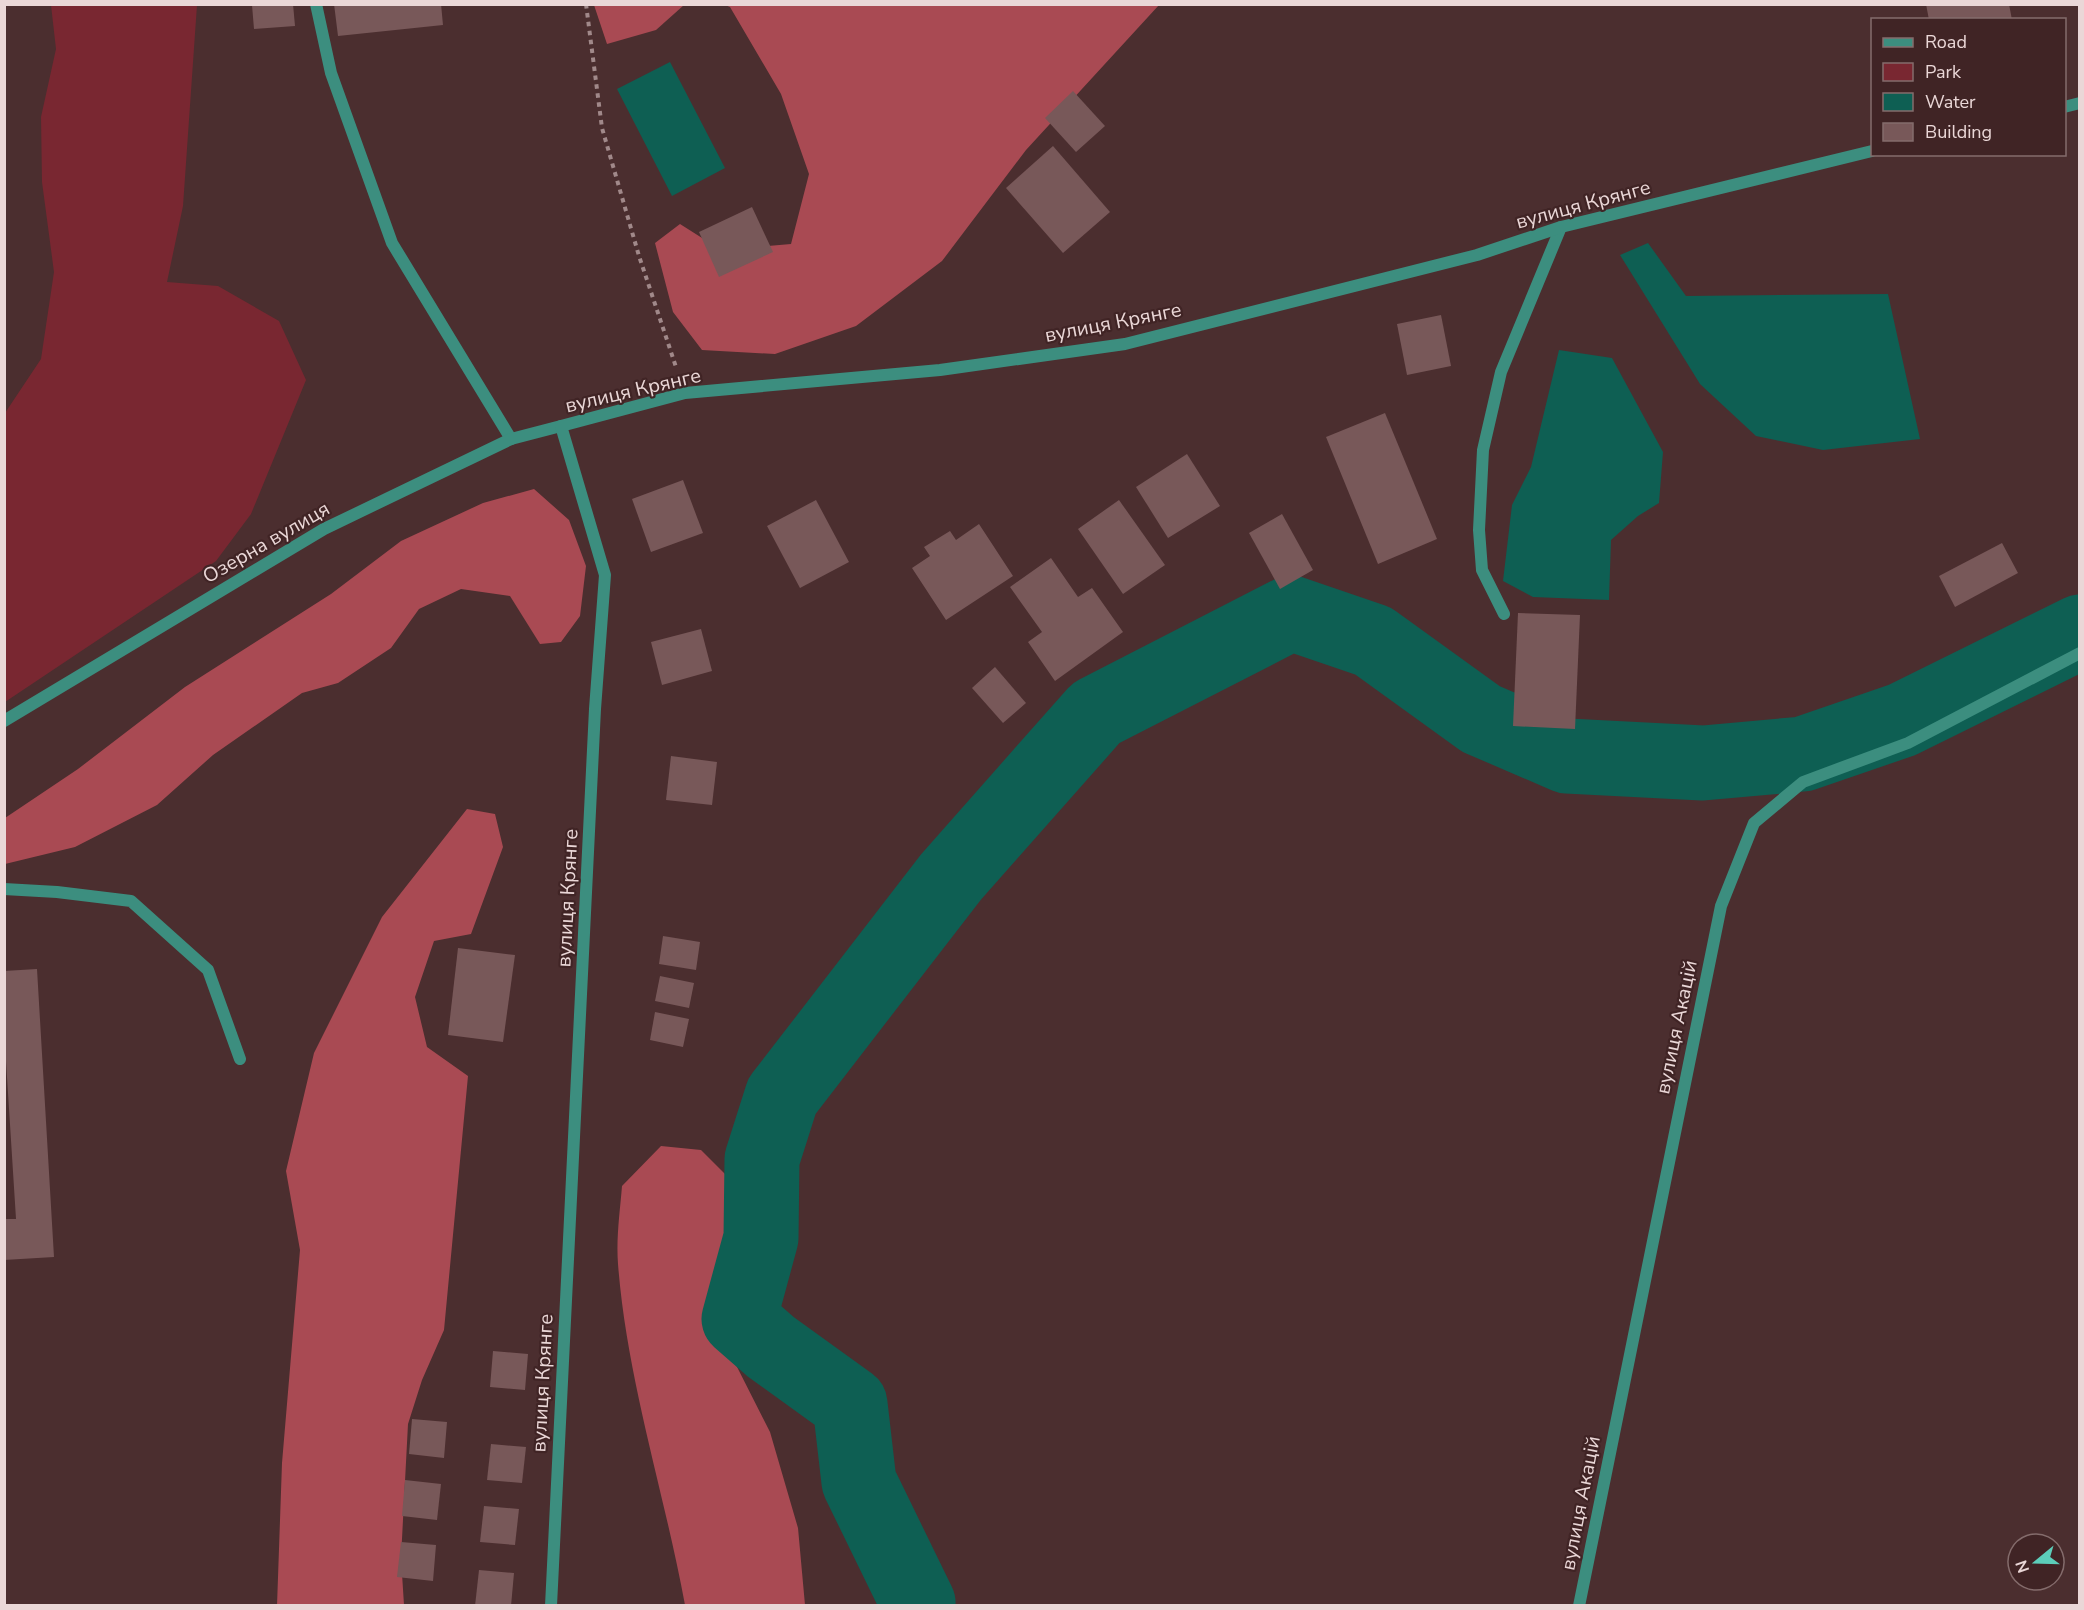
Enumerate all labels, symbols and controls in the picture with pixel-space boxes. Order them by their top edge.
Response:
legend [1871,18,2066,156]
text: Road [1925,30,1967,54]
text: Park [1925,60,1962,84]
text: Water [1925,90,1976,114]
text: Building [1925,120,1992,144]
street label: вулиця Крянге [1513,174,1654,235]
street label: вулиця Крянге [1042,296,1184,349]
street label: вулиця Крянге [563,362,704,419]
street label: Озерна вулиця [198,495,335,590]
street label: вулиця Крянге [550,828,585,968]
street label: вулиця Акацій [1649,958,1704,1097]
street label: вулиця Крянге [525,1313,560,1453]
street label: вулиця Акацій [1554,1434,1607,1573]
north arrow [2006,1532,2066,1592]
text: N [2010,1557,2035,1576]

